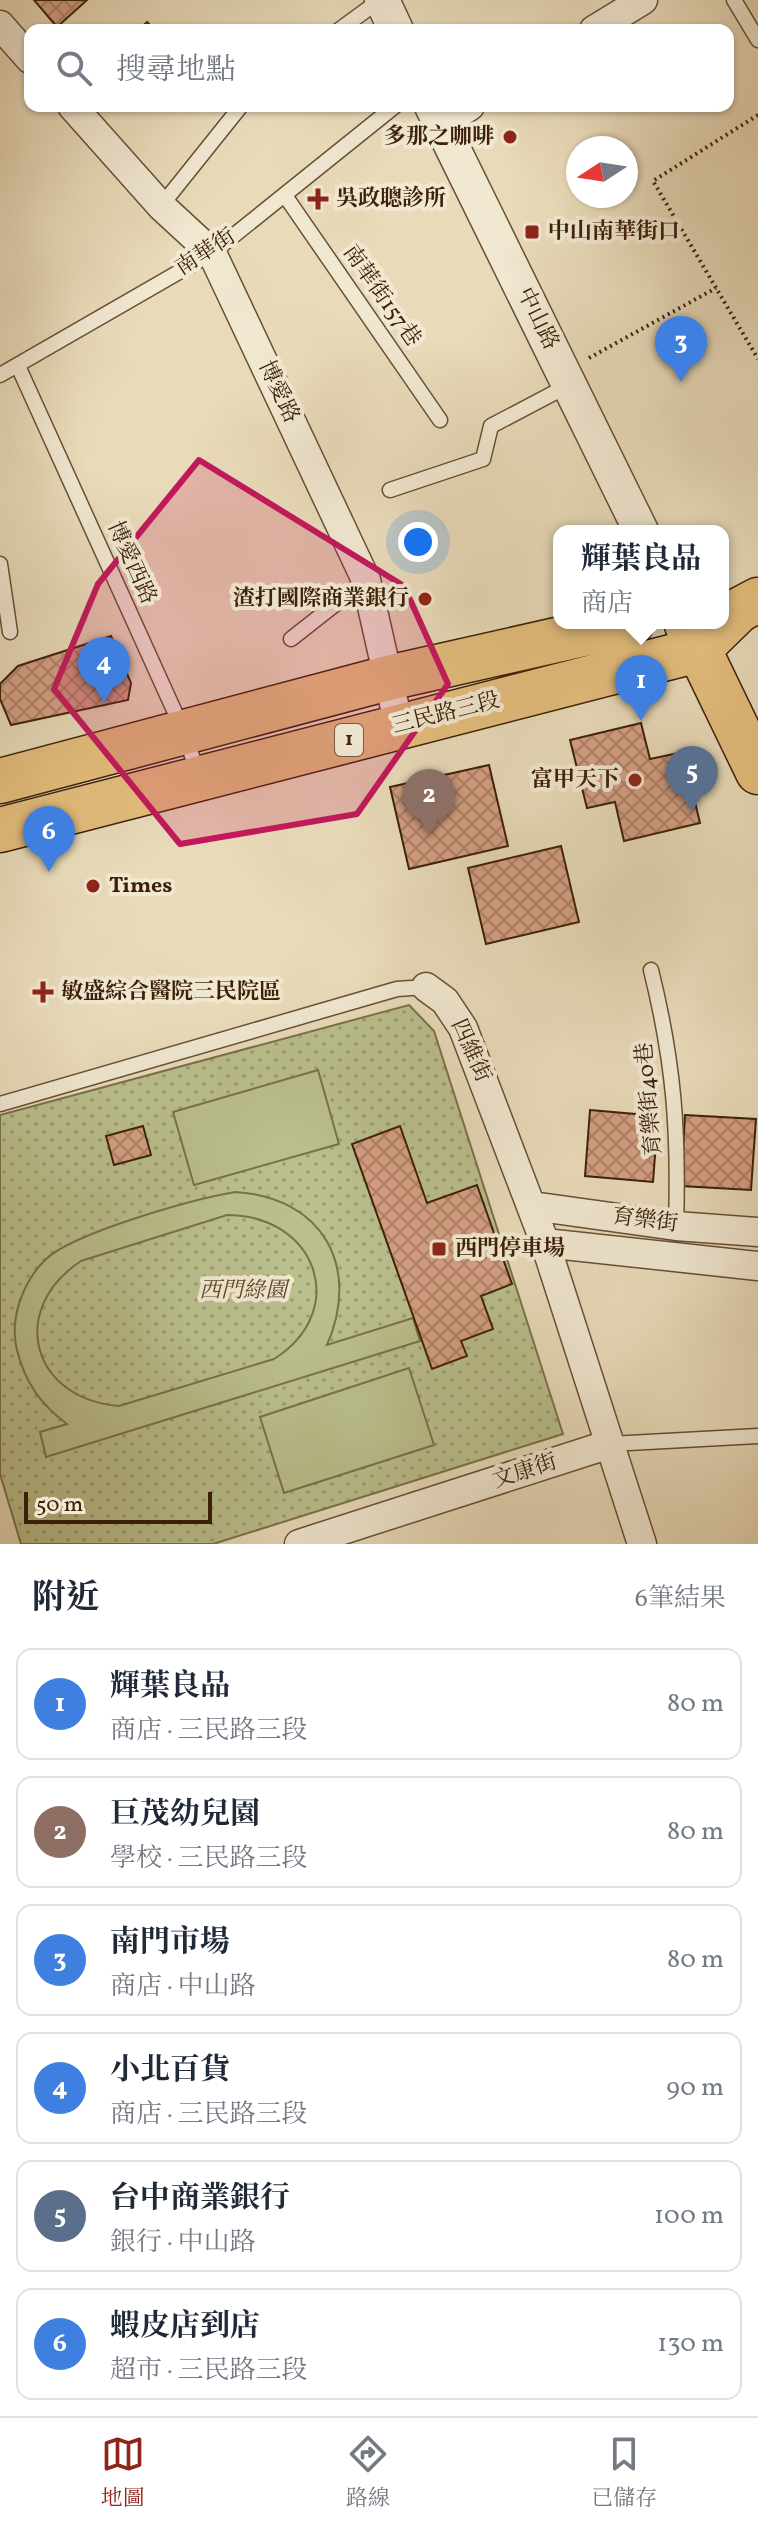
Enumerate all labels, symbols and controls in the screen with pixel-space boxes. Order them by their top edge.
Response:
search box [24,24,734,112]
icon: search [52,46,96,90]
text: 搜尋地點 [116,50,236,92]
place label: 多那之咖啡 [384,122,494,153]
marker: 多那之咖啡 [501,128,519,146]
north arrow [566,136,638,208]
place label: 吳政聰診所 [336,184,446,215]
marker: 吳政聰診所 [307,188,329,210]
place label: 中山南華街口 [548,217,680,248]
street label: 南華街 [170,222,242,284]
marker: 中山南華街口 [523,223,541,241]
street label: 南華街157巷 [335,239,427,353]
street label: 中山路 [509,283,565,355]
pin: 3 [655,316,707,382]
street label: 博愛路 [250,356,306,428]
street label: 博愛西路 [99,516,163,610]
your location [398,522,438,562]
popup [553,525,729,629]
text: 輝葉良品 [581,539,701,581]
place label: 渣打國際商業銀行 [233,584,409,615]
text: 商店 [581,586,633,622]
marker: 渣打國際商業銀行 [416,590,434,608]
pin: 4 [78,637,130,703]
pin: 1 [615,655,667,721]
street label: 三民路三段 [389,686,503,742]
road number: 1 [335,724,363,756]
pin: 5 [666,746,718,812]
place label: 富甲天下 [531,765,619,796]
pin: 2 [403,769,455,835]
marker: 富甲天下 [626,771,644,789]
pin: 6 [23,806,75,872]
place label: Times [109,871,172,902]
marker: Times [84,877,102,895]
place label: 敏盛綜合醫院三民院區 [61,977,281,1008]
marker: 敏盛綜合醫院三民院區 [32,981,54,1003]
street label: 四維街 [442,1015,498,1087]
street label: 育樂街40巷 [630,1041,670,1157]
street label: 育樂街 [610,1202,680,1240]
place label: 西門停車場 [455,1234,565,1265]
marker: 西門停車場 [430,1240,448,1258]
park label: 西門綠園 [199,1276,290,1307]
street label: 文康街 [489,1447,561,1497]
scale bar [24,1488,212,1524]
text: 50 m [36,1490,83,1521]
text: 附近 [32,1576,100,1623]
text: 6筆結果 [635,1581,726,1617]
text: 輝葉良品 [110,1666,230,1708]
text: 1 [55,1686,65,1722]
text: 80 m [667,1686,724,1722]
text: 商店 · 三民路三段 [110,1713,308,1749]
text: 巨茂幼兒園 [110,1794,260,1836]
text: 2 [53,1814,67,1850]
text: 80 m [667,1814,724,1850]
text: 學校 · 三民路三段 [110,1841,308,1877]
text: 南門市場 [110,1922,230,1964]
text: 3 [53,1942,67,1978]
text: 80 m [667,1942,724,1978]
text: 商店 · 中山路 [110,1969,256,2005]
text: 小北百貨 [110,2050,230,2092]
text: 4 [52,2070,68,2106]
text: 90 m [666,2070,724,2106]
text: 商店 · 三民路三段 [110,2097,308,2133]
text: 台中商業銀行 [110,2178,290,2220]
text: 5 [54,2198,66,2234]
text: 100 m [654,2198,724,2234]
text: 銀行 · 中山路 [110,2225,256,2261]
text: 蝦皮店到店 [110,2306,260,2348]
text: 6 [53,2326,67,2362]
text: 130 m [657,2326,724,2362]
text: 超市 · 三民路三段 [110,2353,308,2389]
tab: 地圖 [101,2432,145,2515]
tab: 路線 [346,2432,390,2515]
tab: 已儲存 [591,2432,657,2515]

